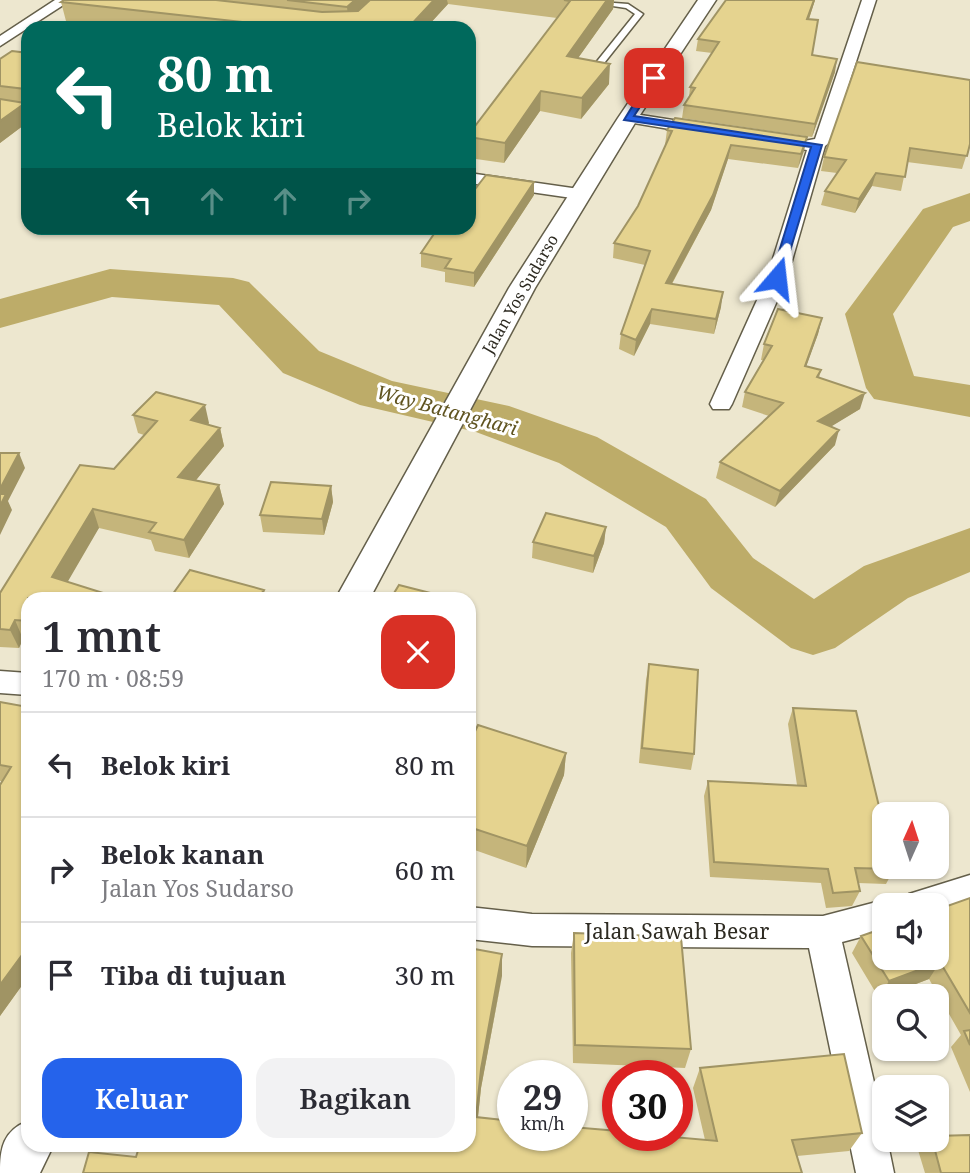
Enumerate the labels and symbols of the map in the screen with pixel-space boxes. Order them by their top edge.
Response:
pin [624,48,684,108]
street label: Jalan Yos Sudarso [476,230,563,359]
position arrow [740,241,814,315]
water label: Way Batanghari [374,379,521,441]
north arrow [872,802,948,878]
street label: Jalan Sawah Besar [584,917,769,945]
speed limit sign: 30 [602,1060,693,1151]

